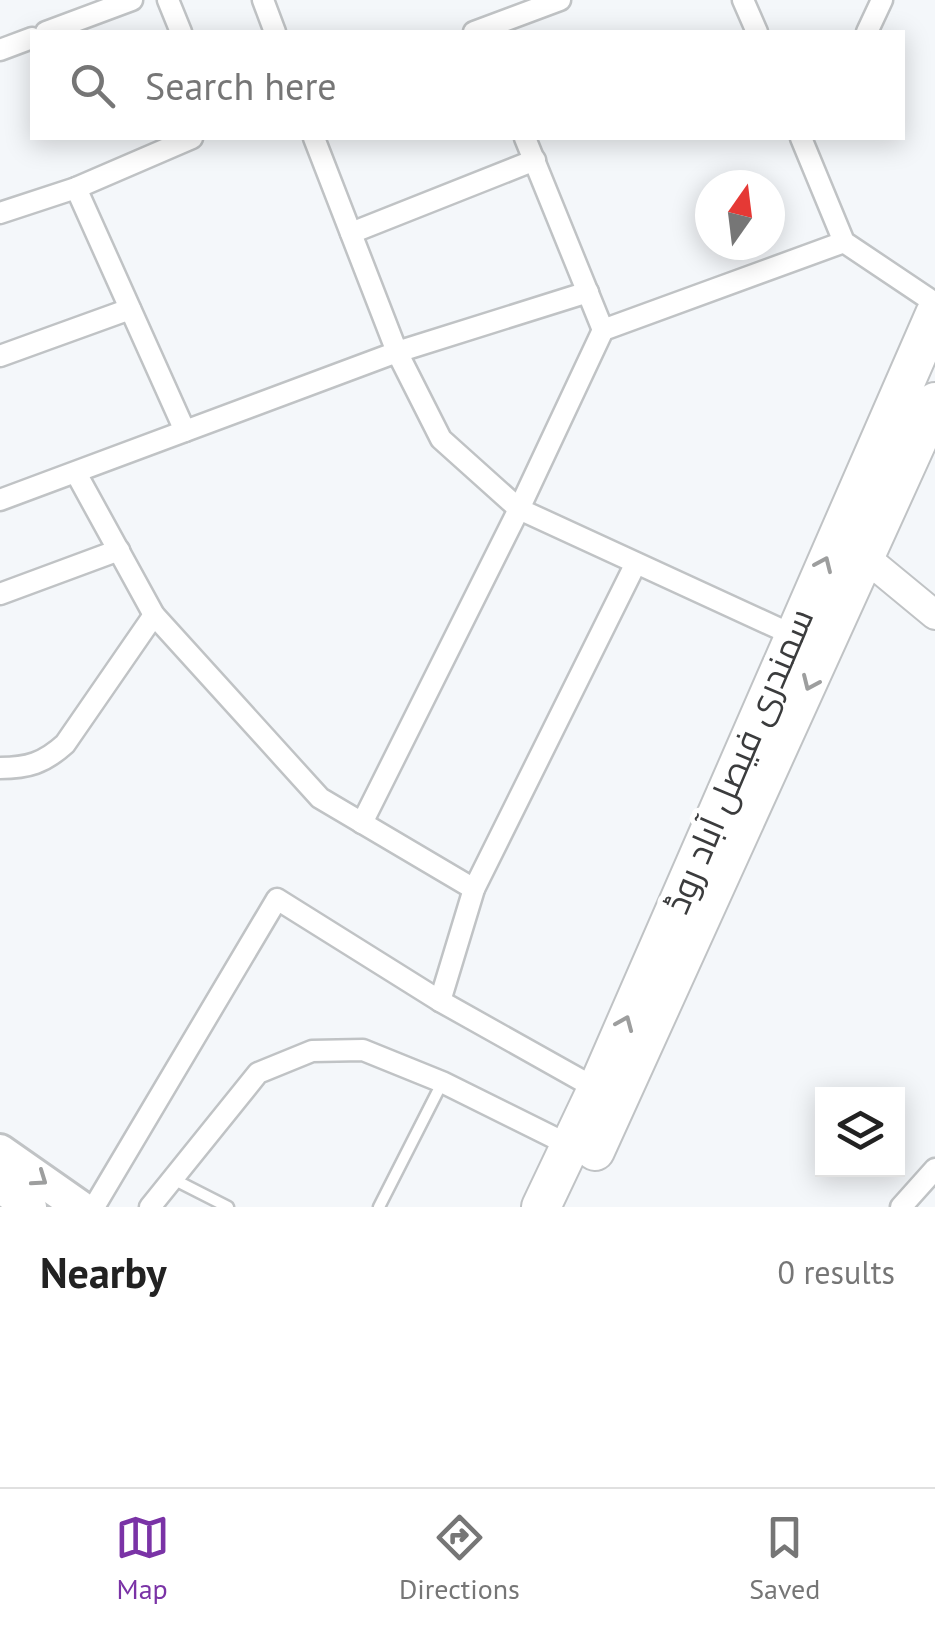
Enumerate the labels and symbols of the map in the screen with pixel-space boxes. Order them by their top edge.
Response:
north arrow [695,170,785,260]
one-way arrow [812,556,832,574]
street label: سمندری فیصل آباد روڈ [653,601,823,920]
one-way arrow [802,673,822,691]
one-way arrow [614,1015,634,1033]
one-way arrow [29,1167,47,1185]

